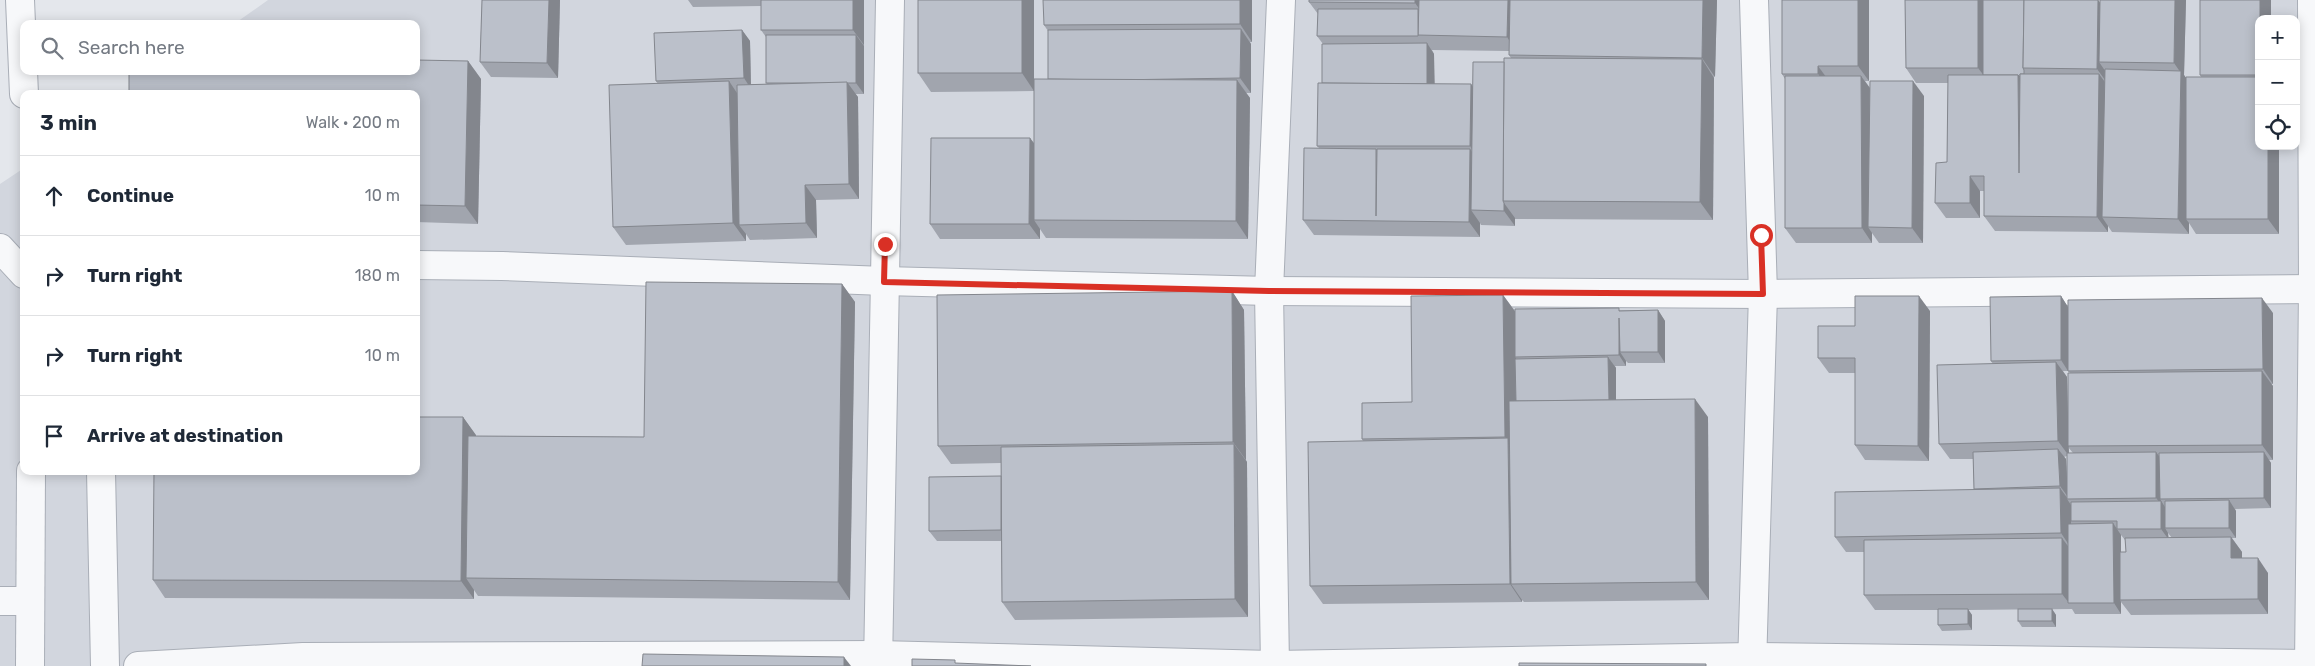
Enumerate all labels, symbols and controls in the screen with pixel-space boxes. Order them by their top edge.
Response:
map controls [2255,15,2300,150]
button: + [2255,15,2300,60]
search box [20,20,420,75]
icon: search [38,34,66,62]
text: Search here [78,36,185,59]
button: − [2255,60,2300,105]
button: locate [2255,105,2300,150]
text: 3 min [40,110,97,135]
text: Walk · 200 m [306,113,400,132]
icon: ahead [40,182,68,210]
text: Continue [87,184,174,207]
text: 10 m [365,186,400,205]
route start [1750,224,1773,247]
route end [874,233,897,256]
icon: right [40,262,68,290]
text: Turn right [87,264,182,287]
text: 180 m [355,266,400,285]
icon: right [40,342,68,370]
text: Turn right [87,344,182,367]
text: 10 m [365,346,400,365]
icon: arrive [40,422,68,450]
text: Arrive at destination [87,424,283,447]

